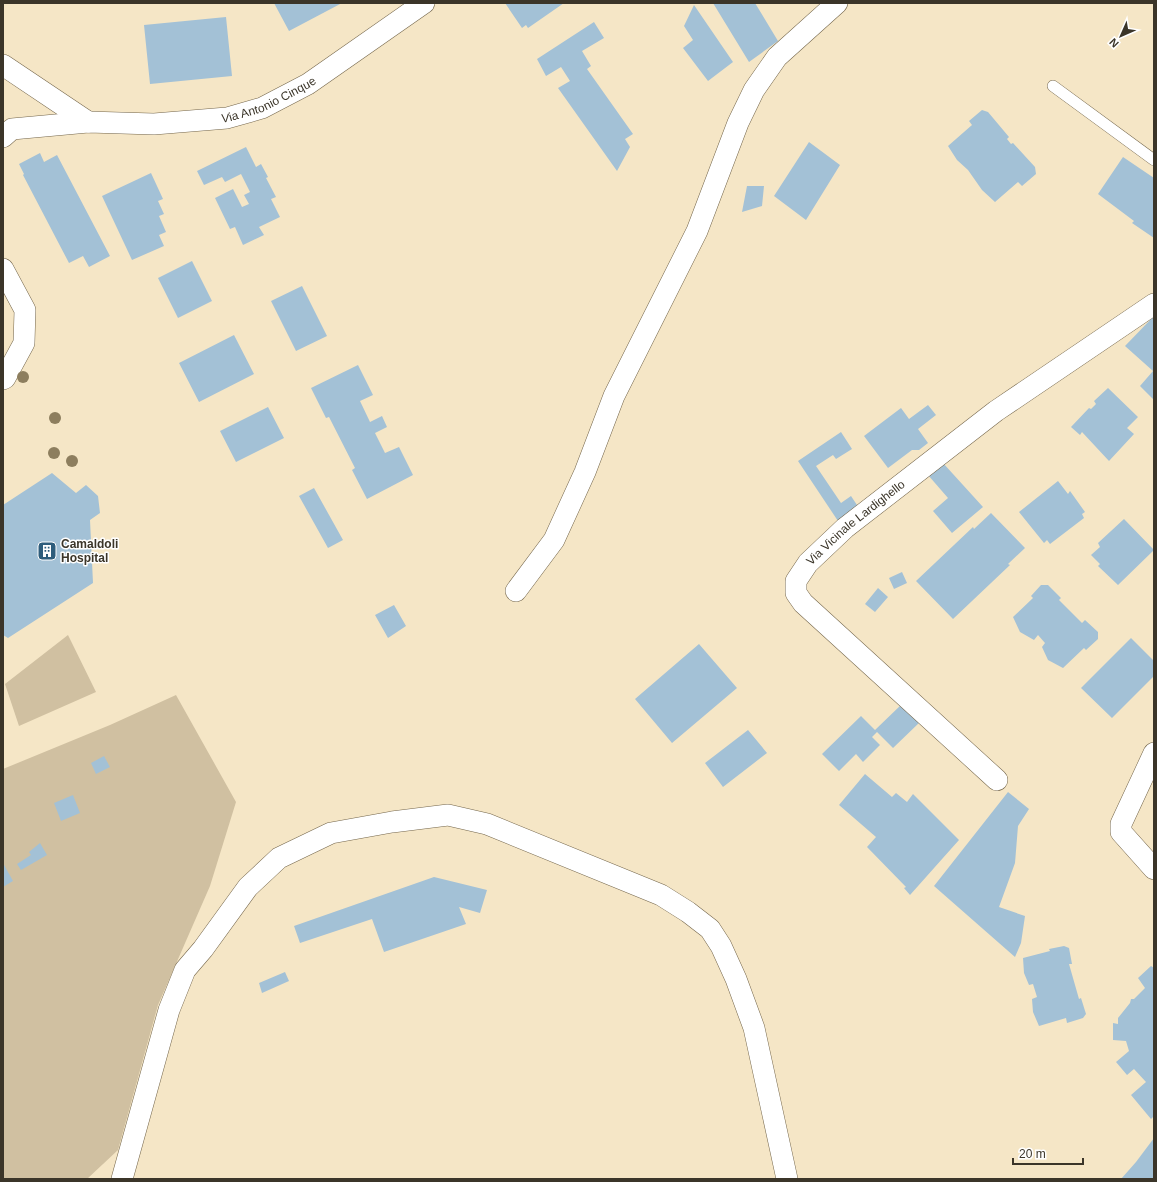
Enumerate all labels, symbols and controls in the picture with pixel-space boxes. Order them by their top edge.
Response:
north arrow [1101,16,1141,56]
text: N [1107,36,1121,50]
street label: Via Antonio Cinque [221,73,319,125]
street label: Via Vicinale Lardighello [803,477,908,568]
place label: Camaldoli Hospital [61,537,118,565]
building icon: Camaldoli Hospital [36,540,58,562]
scale bar [1013,1140,1083,1166]
text: 20 m [1019,1147,1046,1161]

